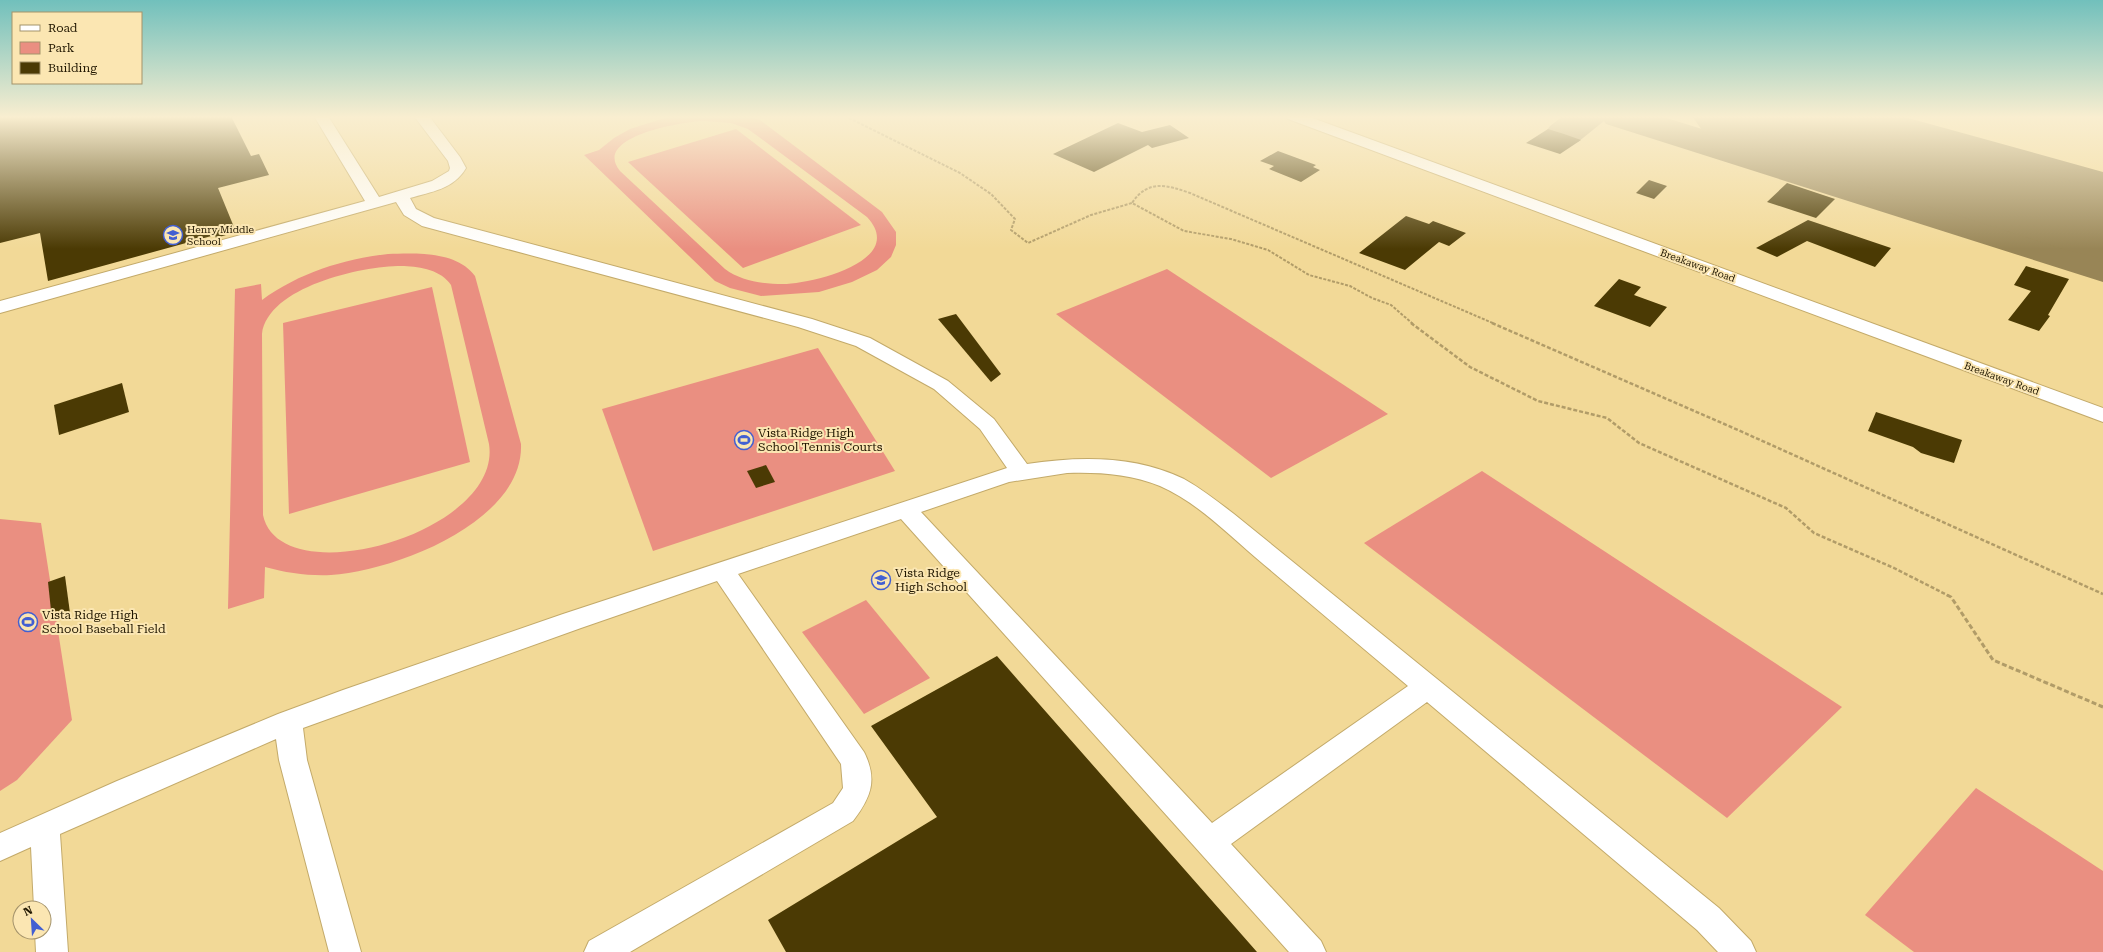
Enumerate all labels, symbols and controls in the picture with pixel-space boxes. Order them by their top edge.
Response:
legend [12,12,142,84]
text: Road [48,21,78,35]
text: Park [48,41,75,55]
text: Building [48,61,97,75]
school or university icon: Henry Middle School [162,224,184,246]
place label: Henry Middle School [187,224,255,247]
street label: Breakaway Road [1659,247,1737,284]
street label: Breakaway Road [1963,360,2041,397]
place label: Vista Ridge High School Tennis Courts [758,426,883,454]
sports icon: Vista Ridge High School Tennis Courts [733,429,755,451]
place label: Vista Ridge High School [895,566,967,594]
school or university icon: Vista Ridge High School [870,569,892,591]
place label: Vista Ridge High School Baseball Field [42,608,166,636]
sports icon: Vista Ridge High School Baseball Field [17,611,39,633]
north arrow [12,900,52,940]
text: N [21,903,35,919]

